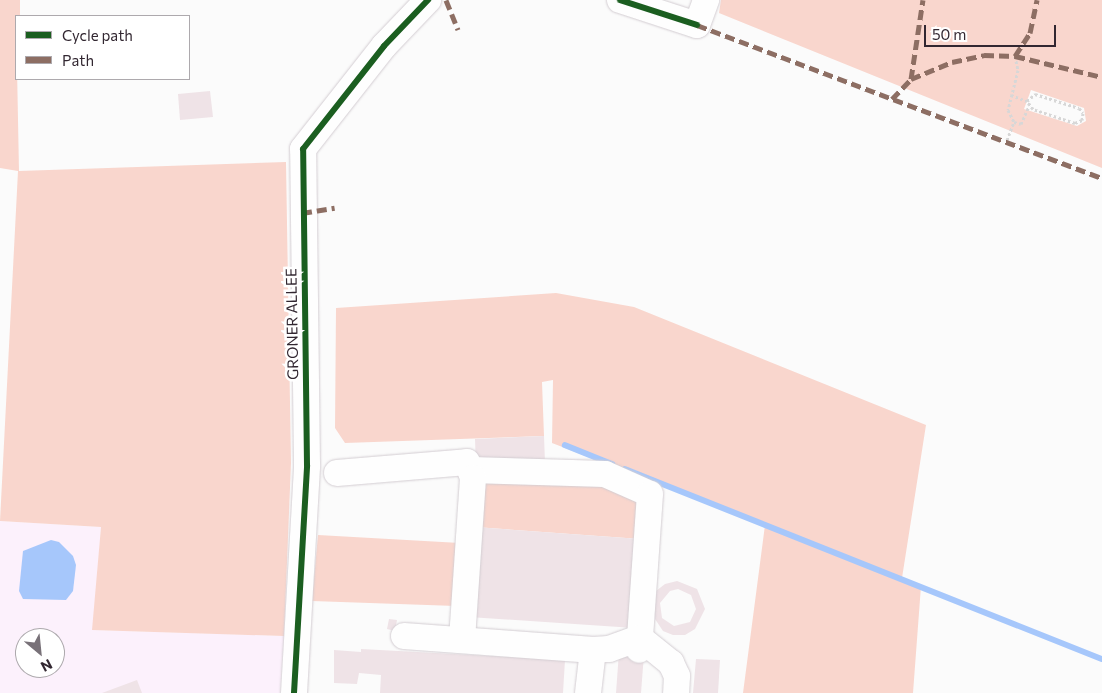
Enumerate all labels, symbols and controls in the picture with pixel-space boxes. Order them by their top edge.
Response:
legend [15,15,190,80]
scale bar [927,15,1060,47]
text: 50 m [932,25,966,43]
text: Cycle path [62,26,133,44]
text: Path [62,51,94,69]
street label: GRONER ALLEE [282,268,302,380]
north arrow [15,628,65,678]
text: N [38,656,55,676]

